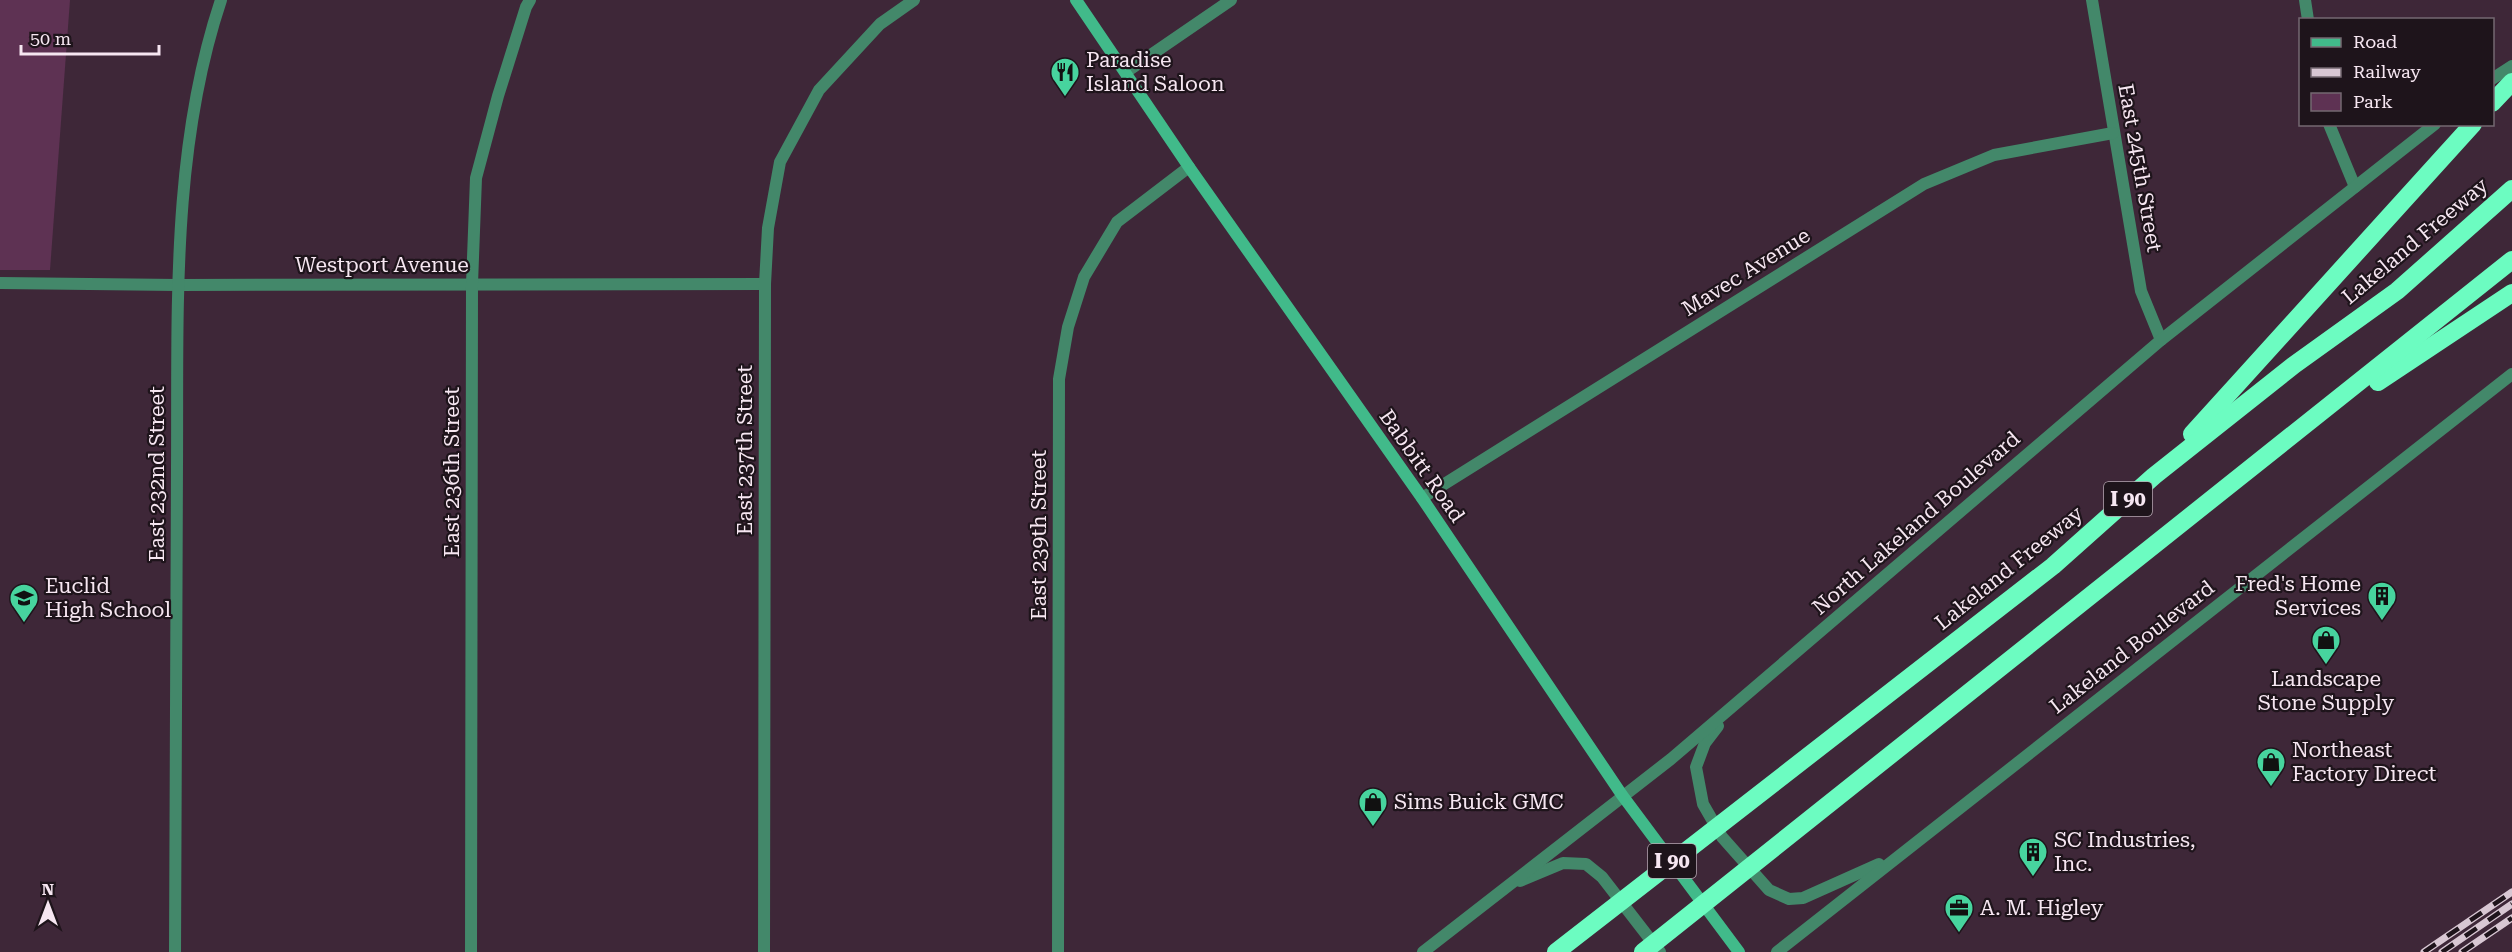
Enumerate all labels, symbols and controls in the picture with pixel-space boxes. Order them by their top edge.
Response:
scale bar [21,18,159,56]
legend [2299,18,2494,126]
text: 50 m [30,28,71,49]
text: Road [2353,31,2398,52]
place label: Paradise Island Saloon [1086,48,1225,96]
restaurant icon: Paradise Island Saloon [1049,56,1081,98]
text: Railway [2353,61,2421,82]
street label: East 245th Street [2113,82,2167,254]
text: Park [2353,91,2393,112]
street label: Lakeland Freeway [2337,173,2493,309]
street label: Mavec Avenue [1678,223,1814,321]
street label: Westport Avenue [295,253,469,277]
street label: East 237th Street [733,365,757,535]
street label: East 232nd Street [145,386,169,562]
street label: East 236th Street [440,387,464,557]
street label: Babbitt Road [1374,405,1470,527]
street label: North Lakeland Boulevard [1807,426,2025,620]
street label: East 239th Street [1027,450,1051,620]
road number: I 90 [2104,482,2152,516]
street label: Lakeland Freeway [1930,501,2088,635]
place label: Fred's Home Services [2235,572,2361,620]
place label: Euclid High School [45,574,171,622]
street label: Lakeland Boulevard [2045,575,2219,719]
building icon: Fred's Home Services [2366,580,2398,622]
school or university icon: Euclid High School [8,582,40,624]
shop icon: Landscape Stone Supply [2310,624,2342,666]
place label: Landscape Stone Supply [2258,667,2395,715]
place label: Northeast Factory Direct [2292,738,2436,786]
shop icon: Northeast Factory Direct [2255,746,2287,788]
shop icon: Sims Buick GMC [1357,786,1389,828]
place label: Sims Buick GMC [1394,790,1564,814]
place label: SC Industries, Inc. [2054,828,2196,876]
building icon: SC Industries, Inc. [2017,836,2049,878]
road number: I 90 [1648,844,1696,878]
north arrow [18,874,78,934]
text: N [42,880,54,899]
office icon: A. M. Higley [1943,892,1975,934]
place label: A. M. Higley [1980,896,2104,920]

